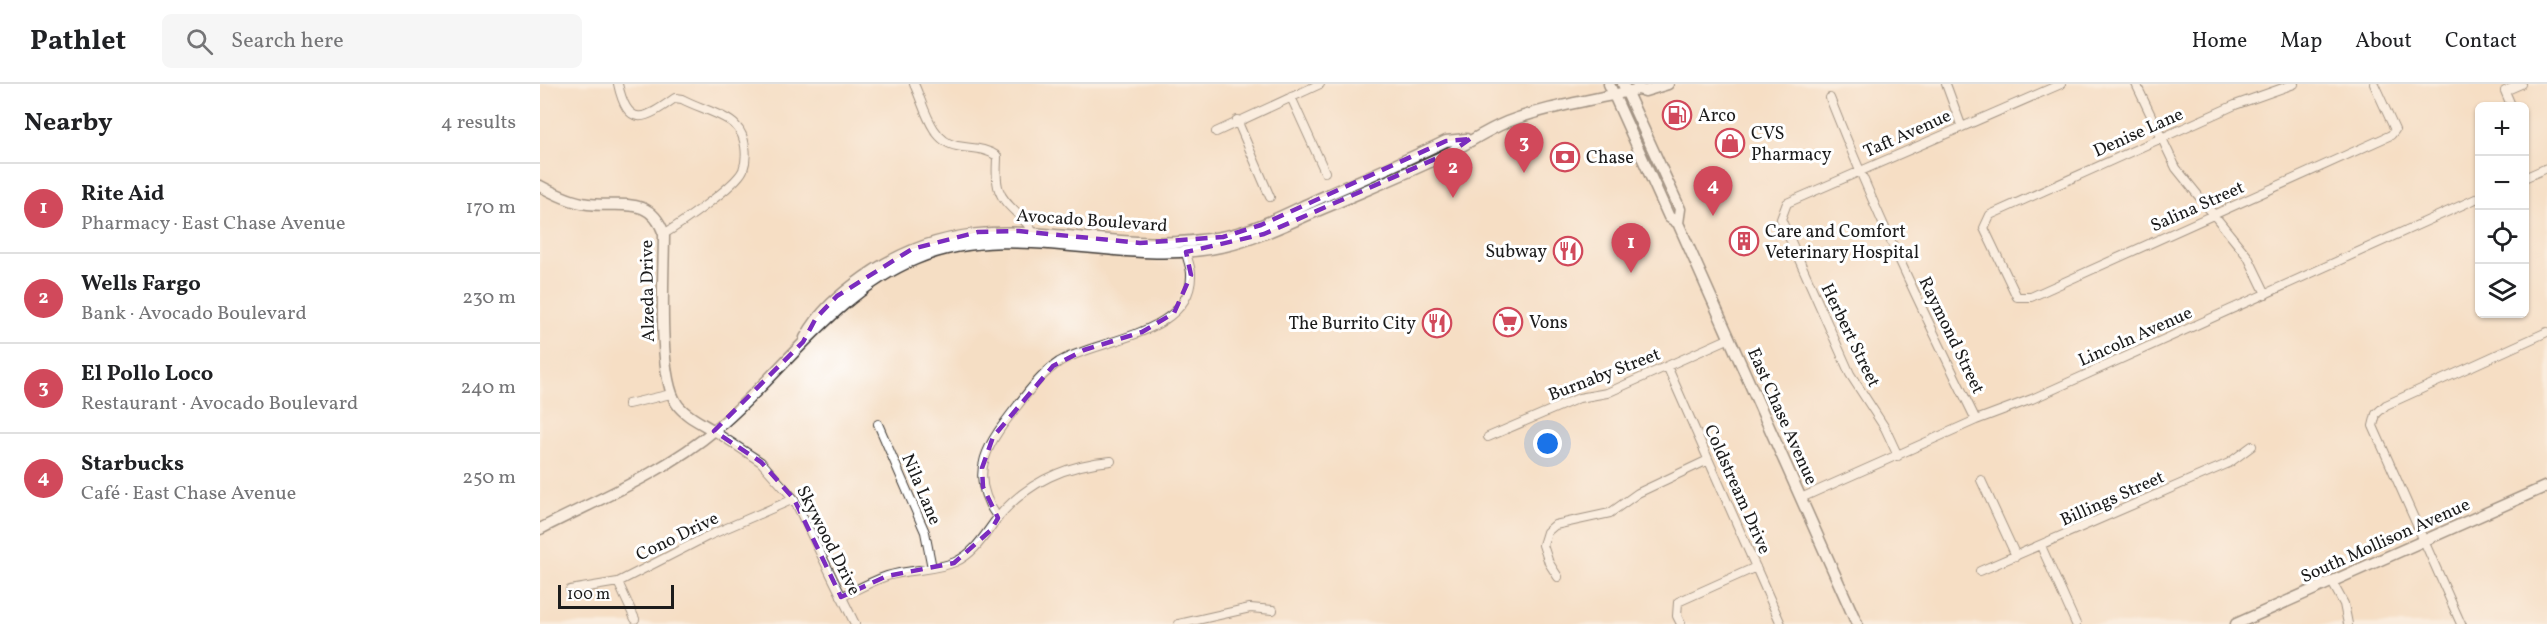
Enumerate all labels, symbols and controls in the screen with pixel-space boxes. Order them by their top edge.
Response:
search box [162,14,582,68]
text: Pathlet [30,22,126,61]
icon: search [183,25,216,58]
text: Search here [231,26,344,57]
text: Home [2192,27,2247,56]
text: Map [2280,27,2322,56]
text: About [2355,27,2412,56]
text: Contact [2445,27,2517,56]
fuel station icon: Arco [1661,99,1693,131]
street label: Denise Lane [2090,102,2188,164]
map controls [2475,102,2529,318]
button: + [2475,102,2529,156]
place label: Arco [1698,104,1736,129]
street label: Taft Avenue [1860,104,1955,165]
text: Nearby [24,105,113,141]
text: 4 results [441,109,516,137]
place label: CVS Pharmacy [1751,122,1832,168]
pin: 3 [1504,124,1544,173]
shop icon: CVS Pharmacy [1714,127,1746,159]
bank icon: Chase [1549,141,1581,173]
place label: Chase [1586,146,1634,171]
pin: 2 [1434,148,1472,198]
button: − [2475,156,2529,210]
pin: 4 [1694,166,1732,216]
street label: Salina Street [2147,176,2248,239]
text: Rite Aid [81,179,164,210]
text: 1 [39,194,48,222]
text: 170 m [466,194,516,222]
street label: Avocado Boulevard [1015,204,1168,239]
text: Pharmacy · East Chase Avenue [81,210,346,238]
button: locate [2475,210,2529,264]
place label: Care and Comfort Veterinary Hospital [1765,220,1919,266]
pin: 1 [1612,224,1650,273]
building icon: Care and Comfort Veterinary Hospital [1728,225,1760,257]
restaurant icon: Subway [1552,235,1584,267]
street label: Alzeda Drive [635,240,662,342]
place label: Subway [1485,240,1547,265]
button: layers [2475,264,2529,318]
text: Wells Fargo [81,269,201,300]
street label: Raymond Street [1911,273,1990,399]
street label: Herbert Street [1814,280,1886,392]
text: 2 [38,284,49,312]
text: 230 m [462,284,516,312]
text: Bank · Avocado Boulevard [81,300,307,328]
street label: Lincoln Avenue [2075,301,2197,374]
supermarket icon: Vons [1492,306,1524,338]
restaurant icon: The Burrito City [1421,307,1453,339]
place label: Vons [1529,311,1568,336]
place label: The Burrito City [1289,312,1416,337]
street label: Burnaby Street [1545,343,1664,408]
street label: East Chase Avenue [1740,344,1823,489]
text: El Pollo Loco [81,359,213,390]
text: 3 [38,374,49,402]
text: 240 m [461,374,516,402]
text: Restaurant · Avocado Boulevard [81,390,358,418]
street label: Coldstream Drive [1697,421,1776,558]
your location [1533,429,1562,458]
text: Starbucks [81,449,184,480]
street label: Nila Lane [894,450,947,529]
text: 4 [37,464,50,492]
text: 250 m [462,464,516,492]
street label: Billings Street [2057,465,2169,533]
text: Café · East Chase Avenue [81,480,296,508]
street label: Skywood Drive [789,481,866,600]
street label: South Mollison Avenue [2297,493,2474,590]
street label: Cono Drive [632,507,723,568]
scale bar [558,582,674,610]
text: 100 m [567,584,610,606]

